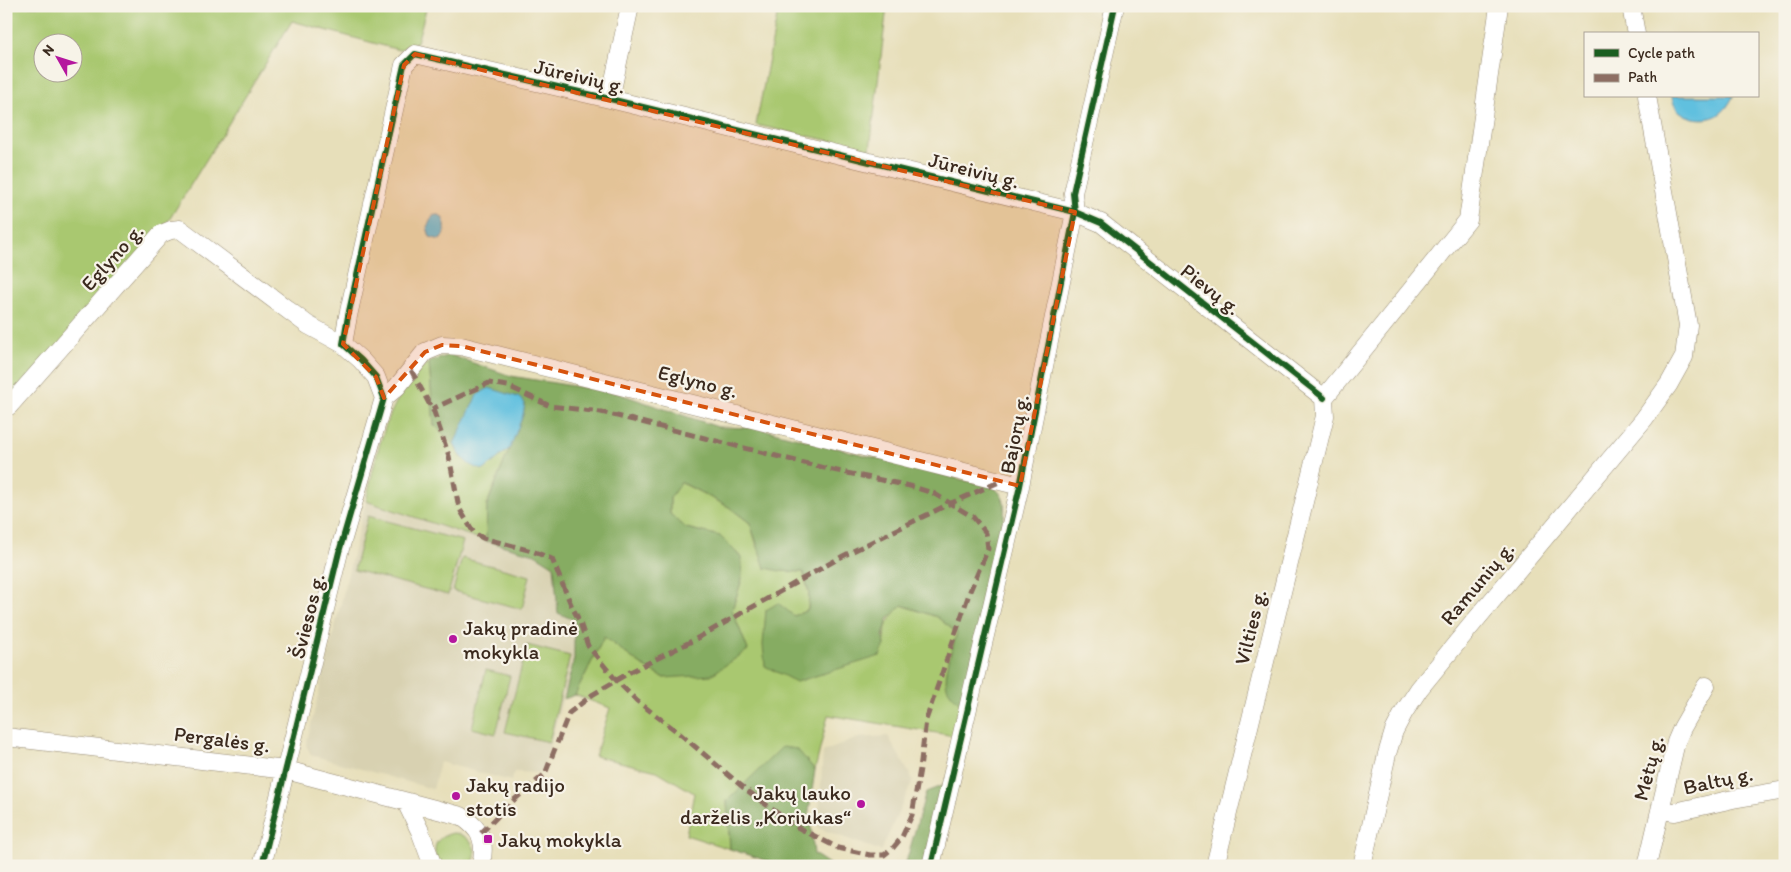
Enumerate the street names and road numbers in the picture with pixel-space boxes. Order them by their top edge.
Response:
street label: Jūreivių g. [532,53,628,99]
street label: Jūreivių g. [926,147,1022,193]
street label: Eglyno g. [76,218,148,296]
street label: Pievų g. [1176,258,1246,320]
street label: Eglyno g. [656,359,740,403]
street label: Bajorų g. [994,392,1034,476]
street label: Ramunių g. [1435,536,1519,630]
street label: Šviesos g. [284,571,330,661]
street label: Vilties g. [1229,587,1271,667]
street label: Pergalės g. [173,721,271,757]
street label: Mėtų g. [1627,733,1669,803]
street label: Baltų g. [1681,760,1755,800]

